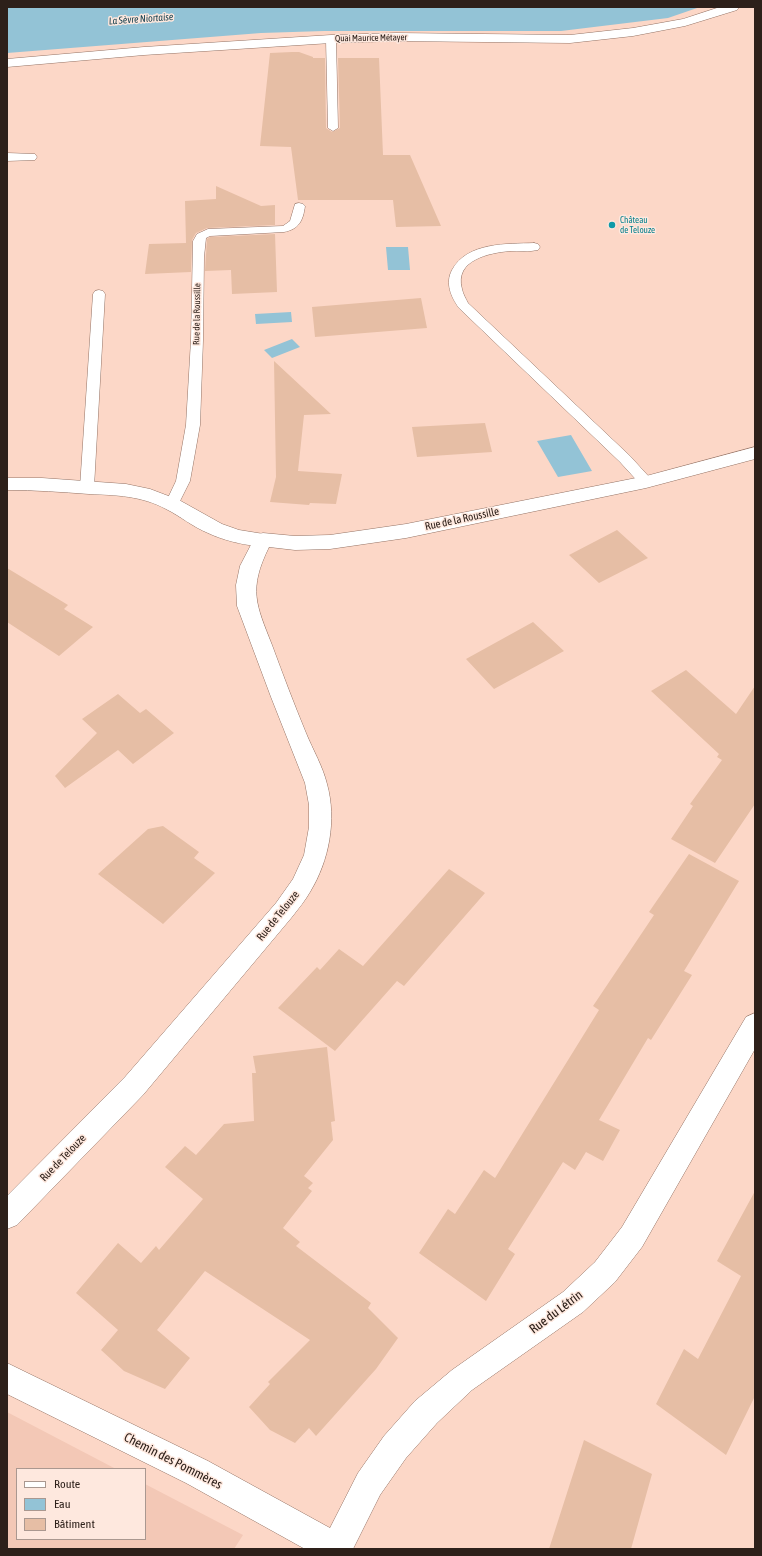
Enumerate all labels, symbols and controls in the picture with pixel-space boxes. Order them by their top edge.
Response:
water label: La Sèvre Niortaise [108,11,174,27]
street label: Quai Maurice Métayer [335,32,407,44]
place label: Château de Telouze [620,215,655,236]
marker: Château de Telouze [607,220,617,230]
street label: Rue de la Roussille [191,283,203,345]
street label: Rue de la Roussille [424,505,500,533]
street label: Rue de Telouze [254,888,302,944]
street label: Rue de Telouze [37,1132,89,1184]
street label: Rue du Létrin [526,1287,586,1337]
street label: Chemin des Pommères [121,1429,225,1493]
legend [16,1468,146,1540]
text: Route [54,1477,80,1491]
text: Eau [54,1497,71,1511]
text: Bâtiment [54,1517,95,1531]

